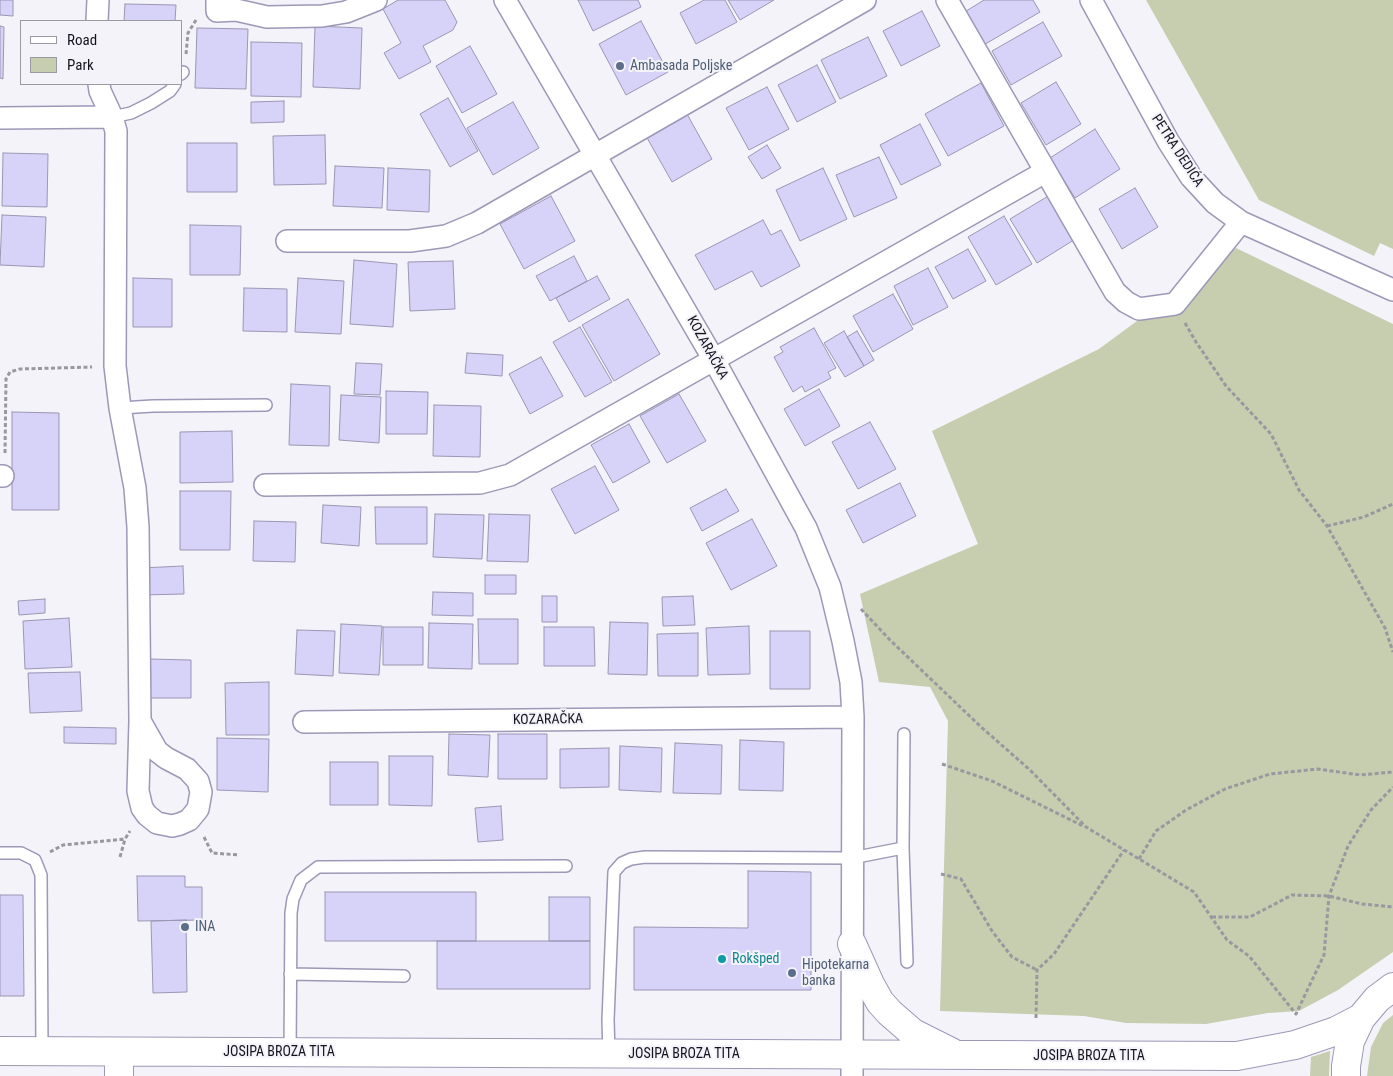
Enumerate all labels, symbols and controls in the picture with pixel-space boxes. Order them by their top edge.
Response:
legend [20,20,182,85]
text: Road [67,31,97,49]
text: Park [67,56,94,74]
place label: Ambasada Poljske [630,58,732,74]
marker: Ambasada Poljske [614,60,626,72]
street label: PETRA DEDIĆA [1147,111,1207,191]
street label: KOZARAČKA [683,313,731,383]
street label: KOZARAČKA [513,711,583,729]
place label: INA [195,919,215,935]
marker: INA [179,921,191,933]
place label: Rokšped [732,951,780,967]
marker: Rokšped [716,953,728,965]
place label: Hipotekarna banka [802,957,869,990]
marker: Hipotekarna banka [786,967,798,979]
street label: JOSIPA BROZA TITA [223,1044,335,1060]
street label: JOSIPA BROZA TITA [628,1046,740,1062]
street label: JOSIPA BROZA TITA [1033,1048,1145,1064]

